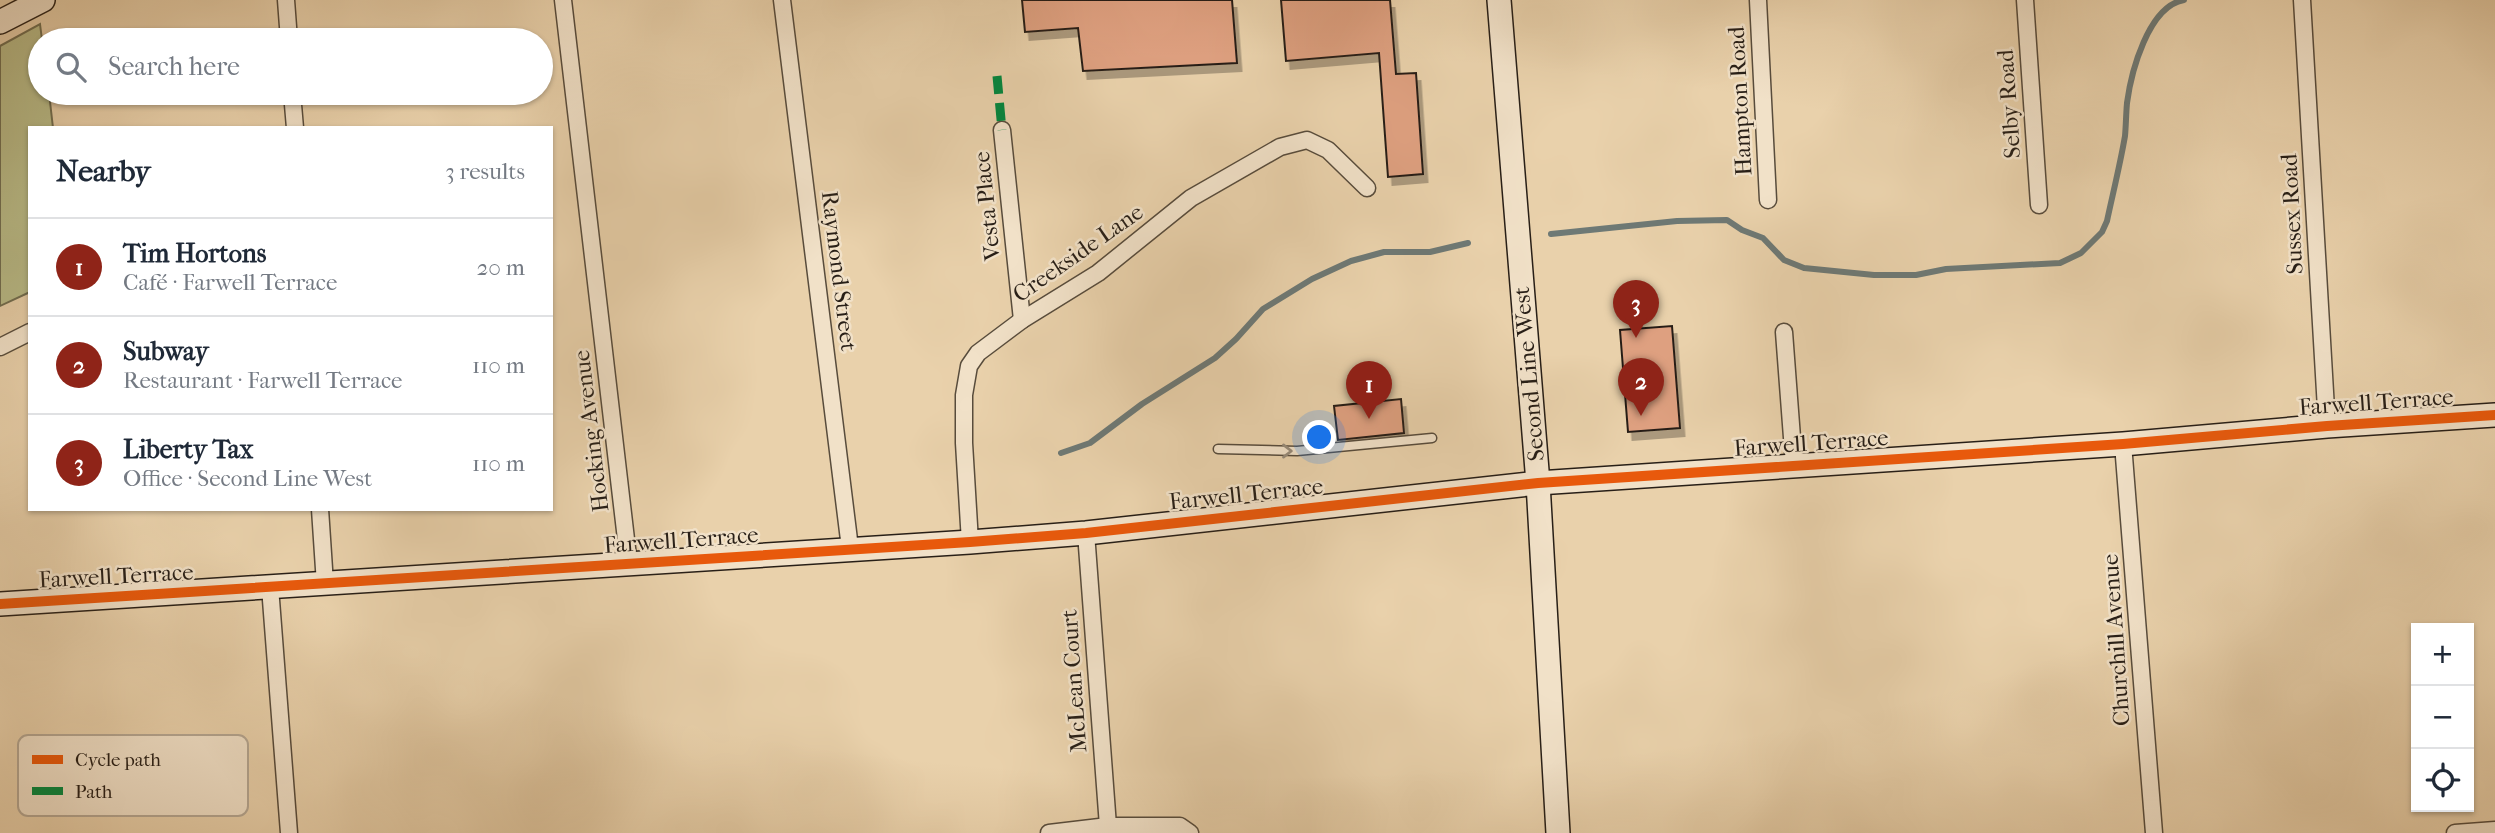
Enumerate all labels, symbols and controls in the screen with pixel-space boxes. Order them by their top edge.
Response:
street label: Hampton Road [1723,25,1757,176]
search box [28,28,553,105]
icon: search [52,48,90,86]
street label: Selby Road [1992,48,2026,159]
text: Search here [108,51,240,82]
street label: Vesta Place [968,150,1006,263]
street label: Sussex Road [2275,152,2309,275]
text: Nearby [56,154,151,189]
text: 3 results [445,158,525,185]
street label: Raymond Street [816,189,862,353]
street label: Creekside Lane [1008,198,1148,308]
text: Tim Hortons [123,238,266,269]
text: 1 [75,254,83,281]
text: 20 m [476,254,525,281]
text: Café · Farwell Terrace [123,269,337,296]
pin: 3 [1613,280,1659,338]
street label: Second Line West [1508,286,1550,462]
text: Subway [123,336,209,367]
street label: Hocking Avenue [568,348,614,514]
text: 2 [73,352,85,379]
text: 110 m [472,352,525,379]
pin: 2 [1618,358,1664,416]
pin: 1 [1346,361,1392,419]
text: Restaurant · Farwell Terrace [123,367,402,394]
street label: Farwell Terrace [2298,383,2454,421]
your location [1302,420,1336,454]
street label: Farwell Terrace [1733,424,1889,462]
text: Liberty Tax [123,434,253,465]
one-way arrow [1281,443,1292,458]
text: 3 [74,450,84,477]
text: 110 m [472,450,525,477]
text: Office · Second Line West [123,465,372,492]
street label: Farwell Terrace [1167,472,1325,516]
street label: Farwell Terrace [603,521,759,559]
street label: Churchill Avenue [2097,553,2135,727]
street label: Farwell Terrace [38,558,194,594]
street label: McLean Court [1056,609,1092,753]
map controls [2411,623,2474,812]
button: + [2411,623,2474,686]
button: − [2411,686,2474,749]
legend [18,735,248,816]
text: Cycle path [75,749,161,771]
button: locate [2411,749,2474,812]
text: Path [75,781,113,803]

